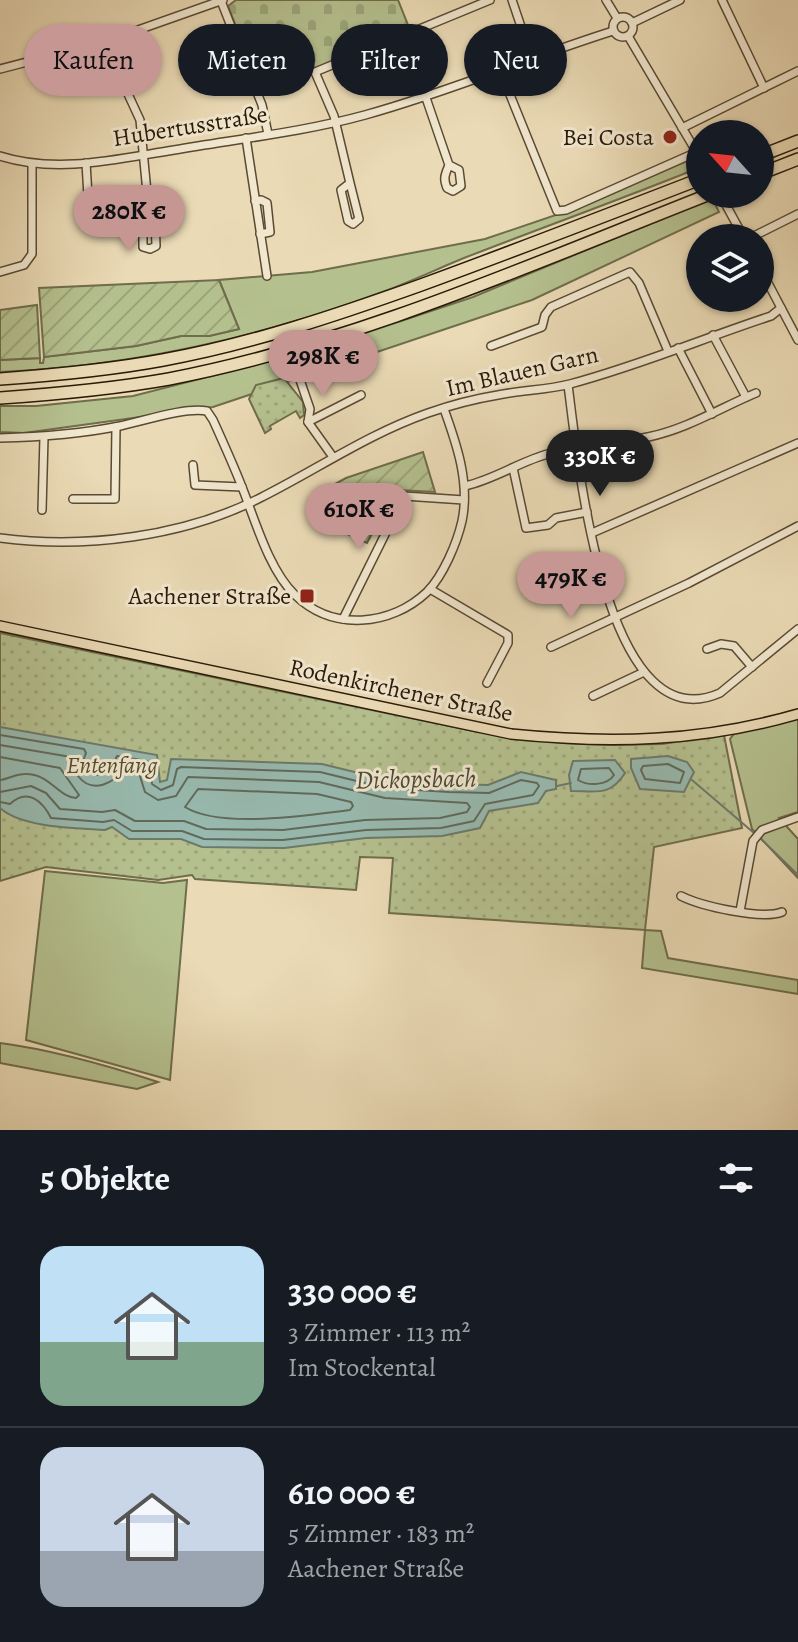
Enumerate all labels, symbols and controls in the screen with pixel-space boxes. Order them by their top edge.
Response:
chip: Kaufen [24,24,162,96]
chip: Mieten [178,24,315,96]
chip: Filter [331,24,448,96]
chip: Neu [464,24,567,96]
street label: Hubertusstraße [110,98,270,154]
north arrow [686,120,774,208]
map controls [686,120,774,312]
place label: Bei Costa [562,121,655,153]
marker: Bei Costa [661,128,679,146]
pin: 280K € [64,185,194,253]
text: 280K € [92,193,166,228]
button: layers [686,224,774,312]
pin: 298K € [258,330,388,398]
text: 298K € [286,338,360,373]
street label: Im Blauen Garn [443,338,601,404]
pin: 330K € [535,430,665,498]
text: 330K € [564,438,636,473]
pin: 610K € [294,483,424,551]
text: 610K € [323,491,395,526]
pin: 479K € [506,552,636,620]
text: 479K € [535,560,607,595]
place label: Aachener Straße [127,580,291,612]
marker: Aachener Straße [298,587,316,605]
street label: Rodenkirchener Straße [286,651,516,729]
park label: Entenfang [66,749,158,781]
water label: Dickopsbach [355,760,477,798]
text: 5 Objekte [40,1155,170,1202]
icon: filters [714,1156,758,1200]
text: 330 000 € [288,1268,417,1315]
icon: home [104,1278,200,1374]
text: 3 Zimmer · 113 m² [288,1315,470,1350]
text: Im Stockental [288,1350,436,1385]
text: 610 000 € [288,1469,416,1516]
icon: home [104,1479,200,1575]
text: 5 Zimmer · 183 m² [288,1516,474,1551]
text: Aachener Straße [288,1551,464,1586]

